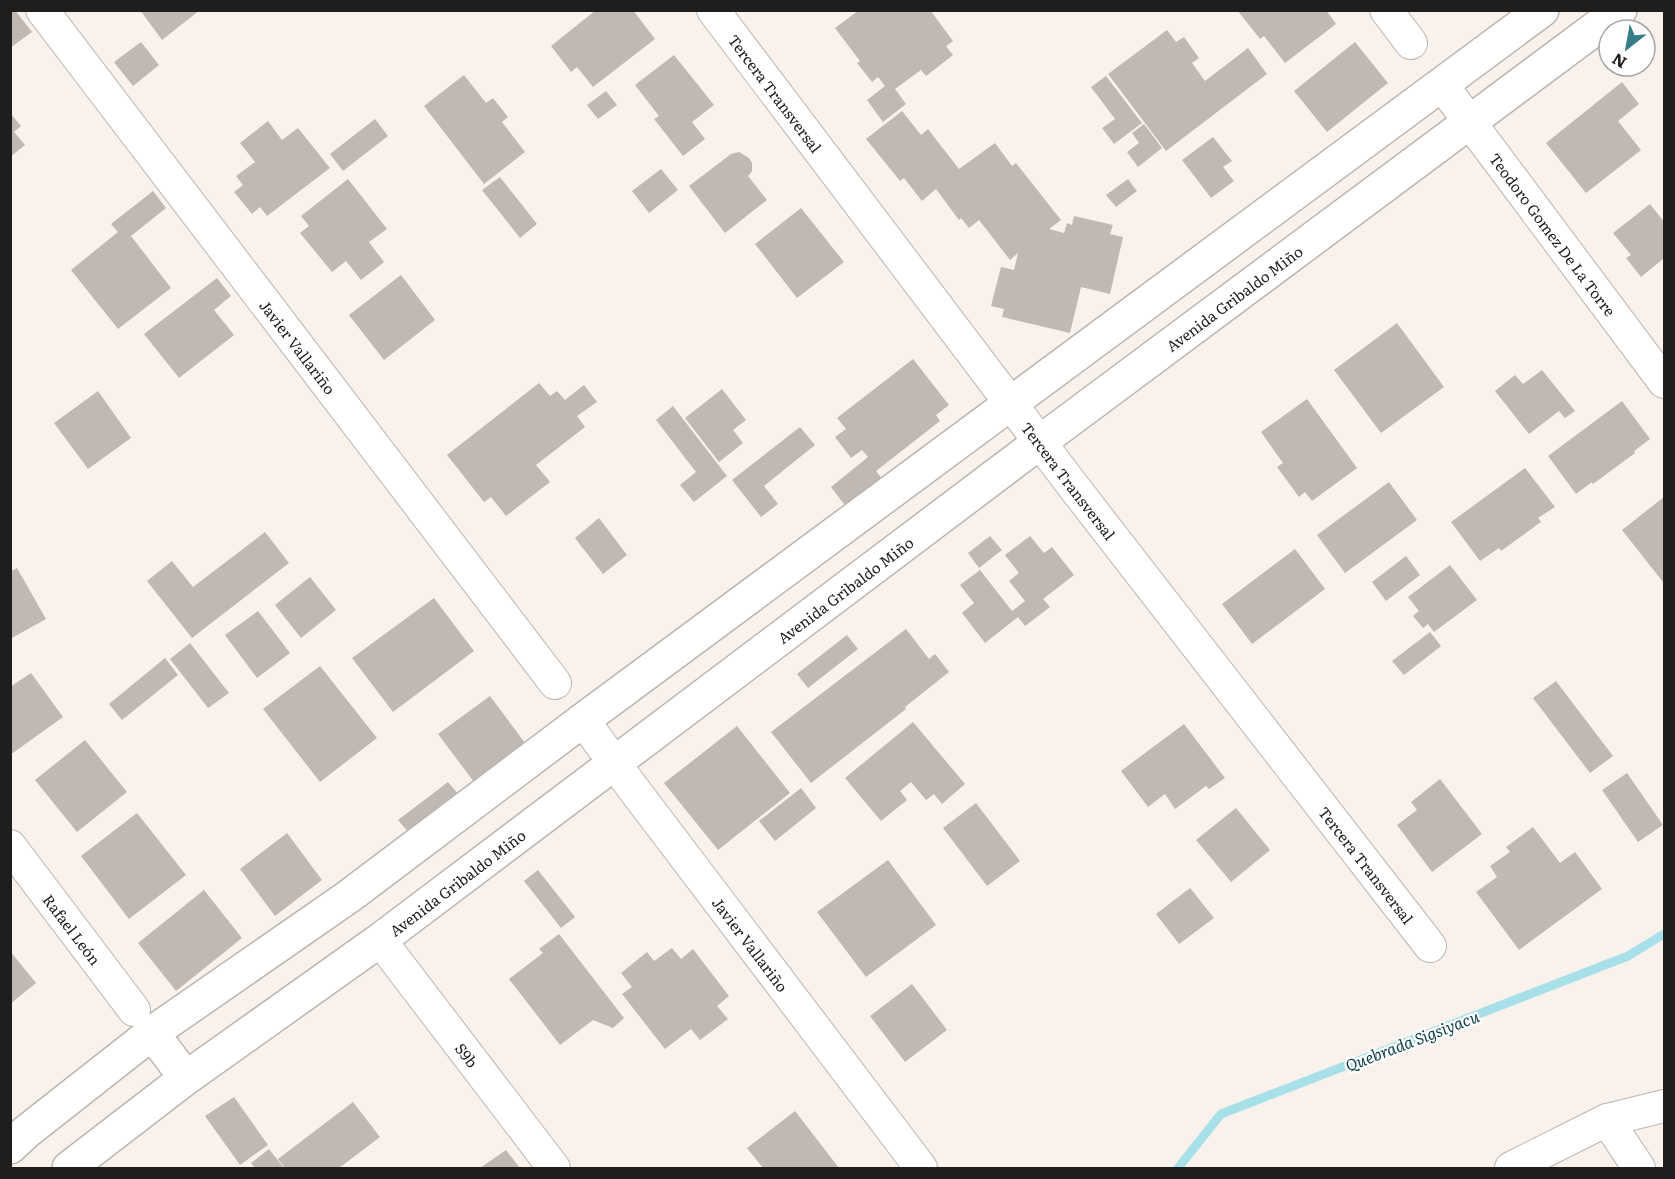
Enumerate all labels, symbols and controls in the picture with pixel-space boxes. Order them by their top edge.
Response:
north arrow [1597,18,1657,78]
street label: Tercera Transversal [723,29,828,157]
text: N [1607,48,1631,75]
street label: Teodoro Gomez De La Torre [1485,147,1622,321]
street label: Avenida Gribaldo Miño [1160,239,1307,356]
street label: Javier Vallariño [255,294,342,399]
street label: Tercera Transversal [1017,417,1122,544]
street label: Avenida Gribaldo Miño [772,530,918,648]
street label: Tercera Transversal [1314,801,1420,928]
street label: Avenida Gribaldo Miño [384,823,530,941]
street label: Rafael León [38,889,107,969]
street label: Javier Vallariño [707,892,795,996]
water label: Quebrada Sigsiyacu [1341,1003,1483,1077]
street label: S9b [450,1037,484,1072]

